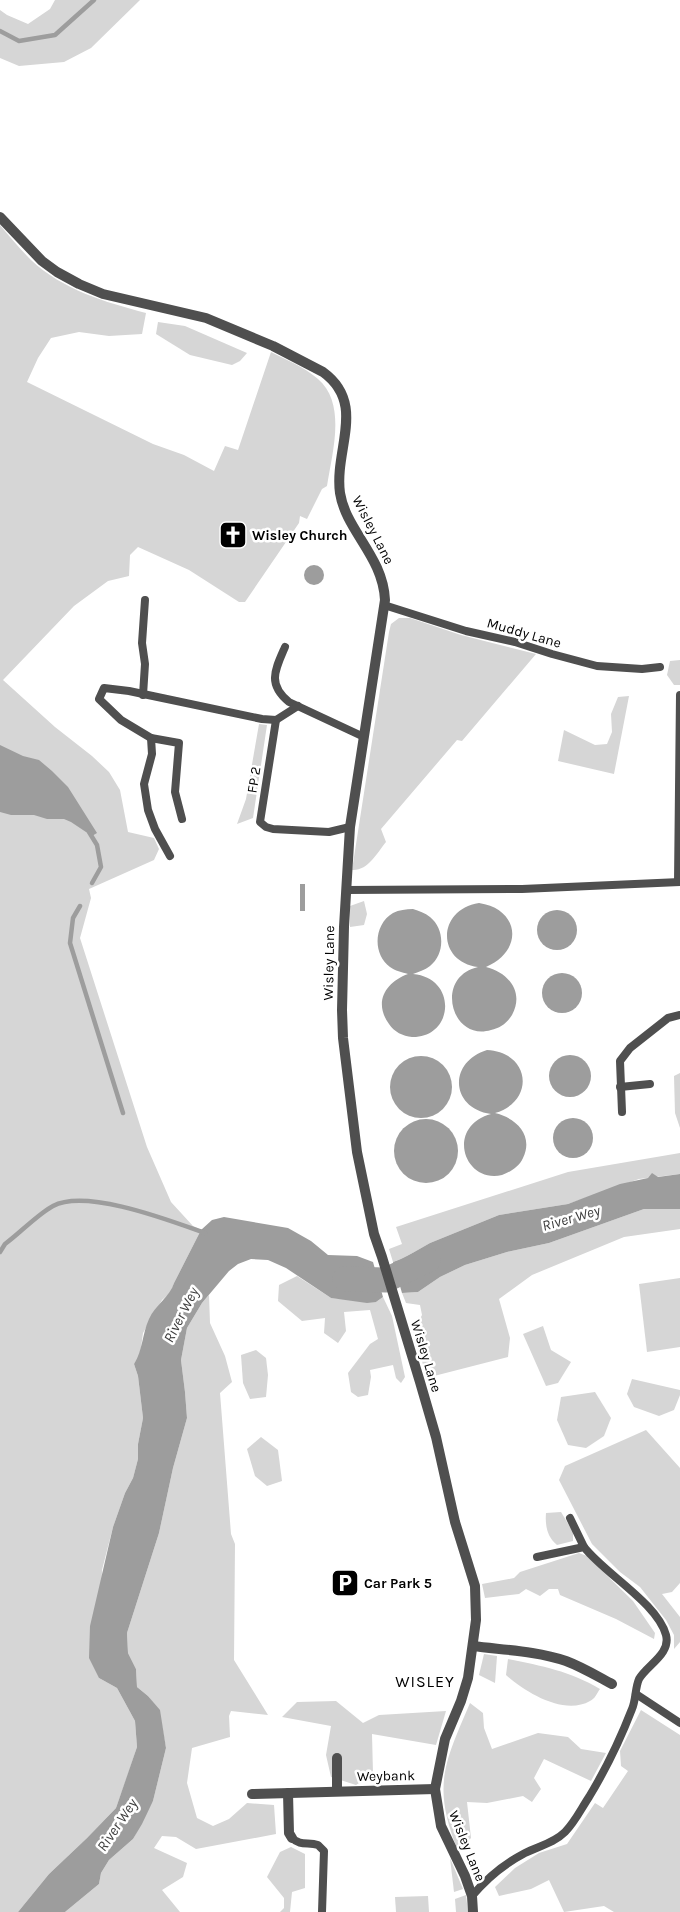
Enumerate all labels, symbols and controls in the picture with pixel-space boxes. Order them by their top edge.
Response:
street label: Wisley Lane [348,493,398,567]
church icon: Wisley Church [218,520,248,550]
place label: Wisley Church [252,527,348,544]
street label: Muddy Lane [485,614,563,652]
street label: FP 2 [244,766,264,794]
street label: Wisley Lane [320,925,338,1001]
water label: River Wey [540,1201,603,1235]
water label: River Wey [159,1284,203,1346]
street label: Wisley Lane [407,1318,445,1394]
parking icon: Car Park 5 [330,1568,360,1598]
place label: Car Park 5 [364,1575,432,1592]
district label: WISLEY [395,1672,455,1691]
street label: Weybank [357,1767,415,1785]
water label: River Wey [93,1795,141,1855]
street label: Wisley Lane [445,1808,489,1884]

